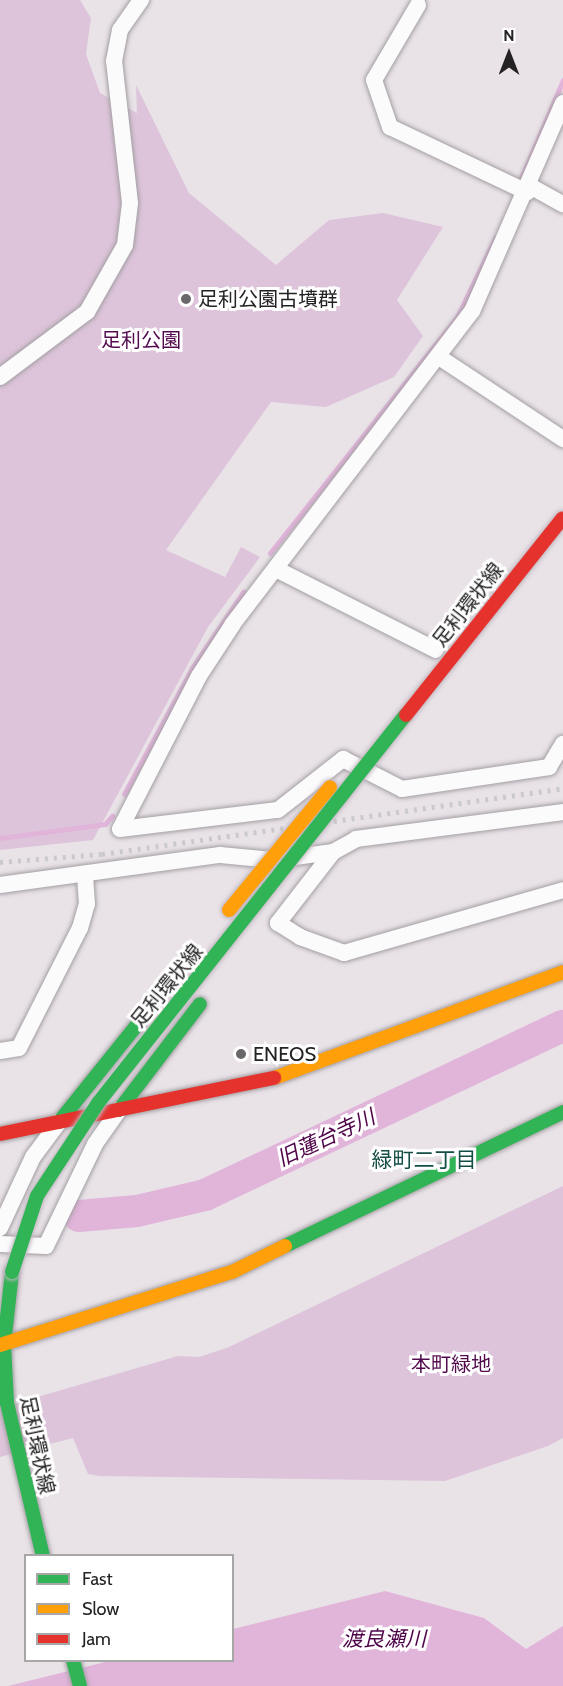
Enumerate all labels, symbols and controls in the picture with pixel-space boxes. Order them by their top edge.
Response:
north arrow [479,24,539,84]
text: N [503,26,515,45]
place label: 足利公園古墳群 [198,287,338,311]
marker: 足利公園古墳群 [179,292,193,306]
park label: 足利公園 [101,328,181,352]
street label: 足利環状線 [428,558,508,652]
street label: 足利環状線 [126,940,208,1032]
place label: ENEOS [253,1042,316,1066]
marker: ENEOS [234,1047,248,1061]
water label: 旧蓮台寺川 [273,1104,379,1172]
district label: 緑町二丁目 [372,1147,476,1173]
park label: 本町緑地 [411,1352,491,1376]
street label: 足利環状線 [15,1394,59,1496]
legend [24,1554,234,1662]
text: Fast [82,1568,113,1590]
text: Slow [82,1598,119,1620]
water label: 渡良瀬川 [342,1626,426,1652]
text: Jam [82,1628,111,1650]

